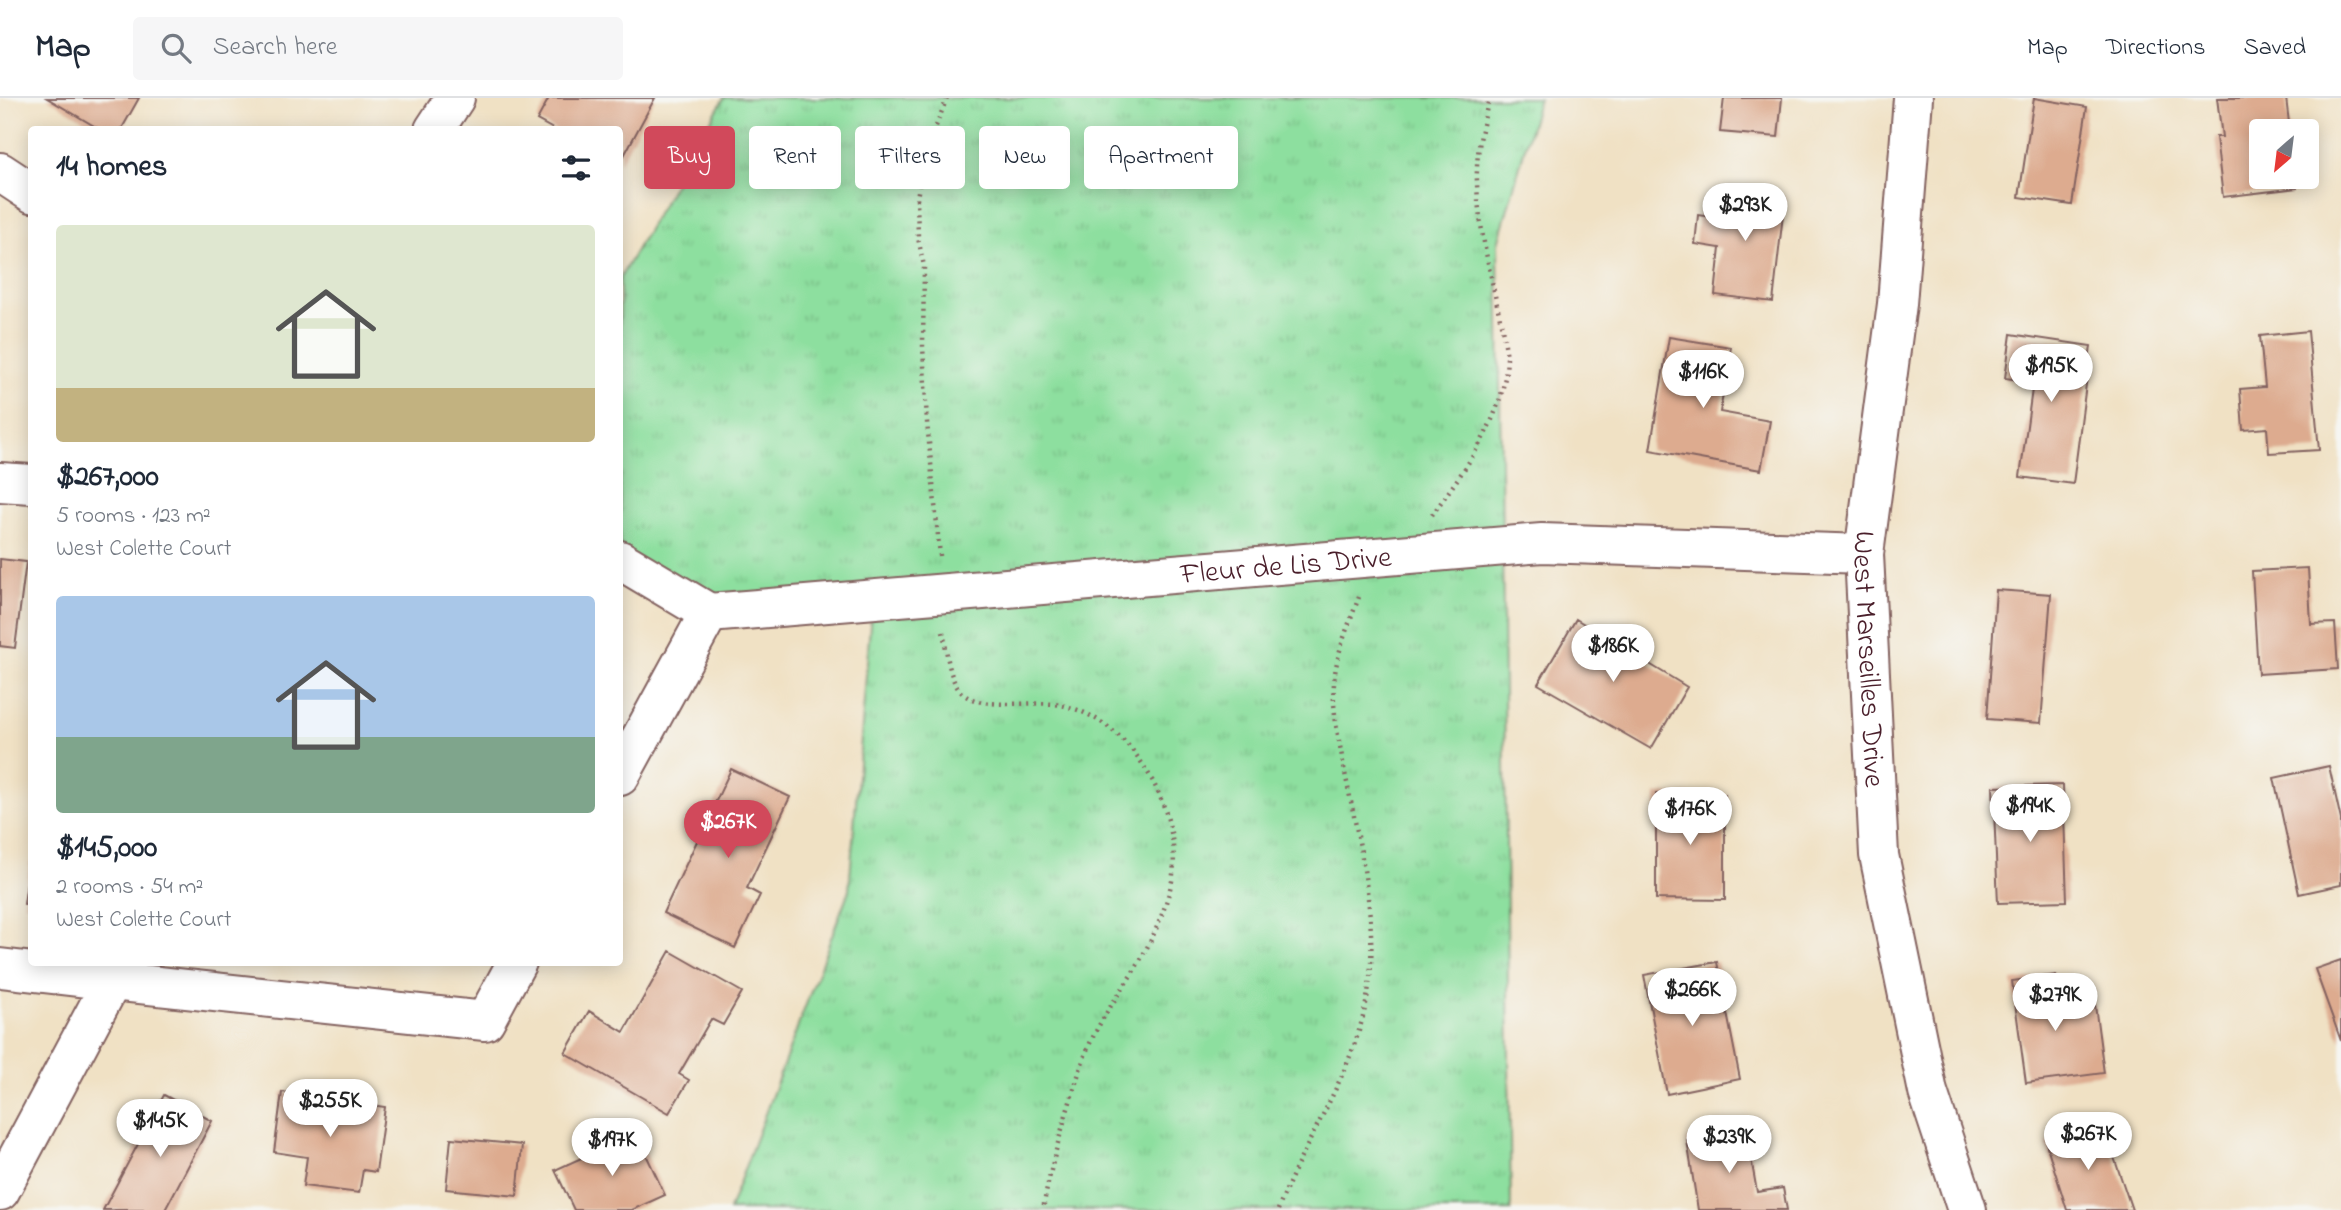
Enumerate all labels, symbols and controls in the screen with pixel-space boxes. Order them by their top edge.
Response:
search box [133,17,623,80]
text: Map [35,24,91,72]
icon: search [157,29,195,67]
text: Search here [213,29,337,67]
text: Map [2027,31,2068,66]
text: Directions [2106,31,2205,66]
text: Saved [2243,31,2306,66]
north arrow [2249,119,2319,189]
map controls [2249,119,2319,189]
chip: Buy [644,126,735,189]
chip: Rent [749,126,841,189]
chip: Filters [855,126,965,189]
chip: New [979,126,1070,189]
chip: Apartment [1084,126,1238,189]
text: 14 homes [56,146,167,190]
icon: filters [557,149,595,187]
pin: $293K [1696,184,1794,243]
text: $293K [1719,189,1771,222]
icon: home [263,271,389,397]
pin: $195K [2002,344,2100,404]
pin: $116K [1654,350,1752,410]
text: $195K [2025,350,2077,383]
text: $116K [1678,356,1728,389]
text: $267,000 [56,456,159,500]
text: 5 rooms · 123 m² [56,500,211,533]
street label: West Marseilles Drive [1839,528,1895,789]
text: West Colette Court [56,533,231,566]
street label: Fleur de Lis Drive [1178,537,1394,598]
pin: $186K [1564,624,1662,684]
text: $186K [1587,630,1639,663]
icon: home [263,642,389,768]
pin: $194K [1981,784,2079,844]
pin: $176K [1641,788,1739,847]
text: $194K [2006,790,2054,823]
text: $176K [1664,793,1716,826]
pin: $267K [679,800,777,860]
text: $267K [700,806,756,839]
text: $145,000 [56,827,157,871]
text: 2 rooms · 54 m² [56,871,203,904]
text: West Colette Court [56,904,231,937]
pin: $266K [1643,968,1741,1028]
text: $266K [1664,974,1720,1007]
pin: $279K [2006,974,2104,1033]
text: $279K [2029,979,2081,1012]
pin: $255K [281,1080,379,1139]
text: $255K [299,1085,361,1118]
pin: $145K [111,1100,209,1159]
text: $145K [132,1105,188,1138]
pin: $267K [2039,1112,2137,1172]
pin: $239K [1680,1116,1778,1175]
pin: $197K [563,1118,661,1178]
text: $267K [2060,1118,2116,1151]
text: $239K [1703,1121,1755,1154]
text: $197K [588,1124,636,1157]

